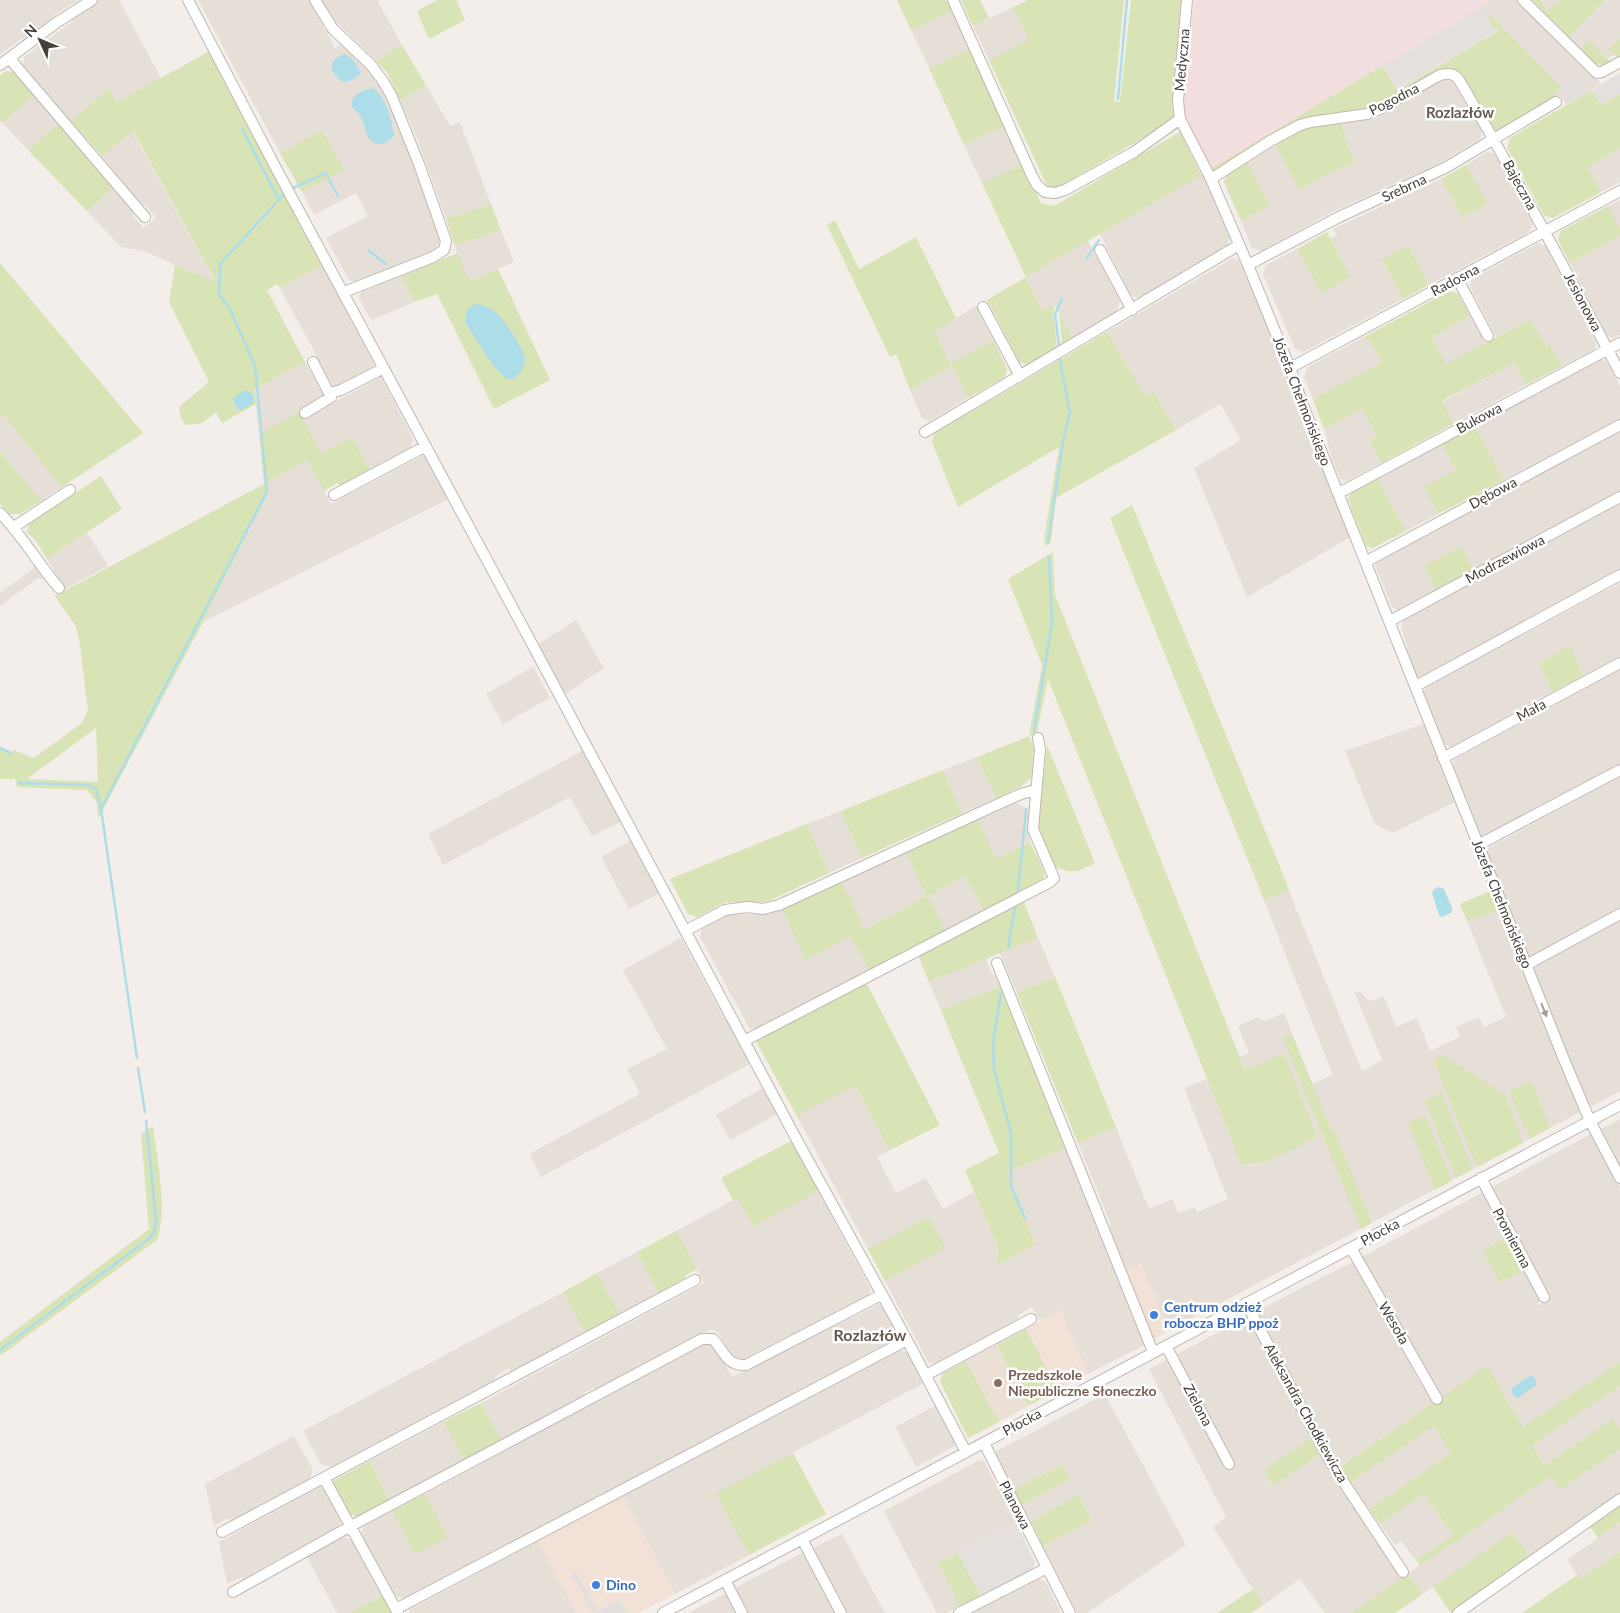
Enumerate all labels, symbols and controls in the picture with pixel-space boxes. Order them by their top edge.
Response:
north arrow [15,15,65,65]
text: N [20,21,40,40]
street label: Medyczna [1170,28,1193,92]
street label: Pogodna [1366,79,1422,118]
district label: Rozlazłów [1426,103,1494,121]
street label: Bajeczna [1500,157,1541,213]
street label: Srebrna [1379,170,1429,205]
street label: Radosna [1428,260,1482,299]
street label: Jesionowa [1561,270,1606,334]
street label: Józefa Chełmońskiego [1270,334,1335,468]
street label: Bukowa [1453,399,1504,437]
street label: Dębowa [1466,473,1520,512]
street label: Modrzewiowa [1462,531,1547,587]
street label: Mała [1513,695,1548,724]
street label: Józefa Chełmońskiego [1469,837,1536,971]
one-way arrow [1540,1003,1548,1018]
street label: Promienna [1489,1205,1535,1271]
street label: Płocka [1358,1214,1402,1249]
place label: Centrum odzież robocza BHP ppoż [1164,1298,1279,1331]
street label: Wesoła [1375,1298,1413,1347]
marker: Centrum odzież robocza BHP ppoż [1148,1309,1160,1321]
district label: Rozlazłów [834,1325,907,1344]
street label: Aleksandra Chodkiewicza [1261,1340,1352,1485]
place label: Przedszkole Niepubliczne Słoneczko [1008,1366,1156,1399]
marker: Przedszkole Niepubliczne Słoneczko [992,1377,1004,1389]
street label: Zielona [1180,1381,1217,1429]
street label: Płocka [1000,1404,1044,1439]
street label: Planowa [996,1478,1035,1532]
place label: Dino [606,1576,636,1593]
marker: Dino [590,1579,602,1591]

